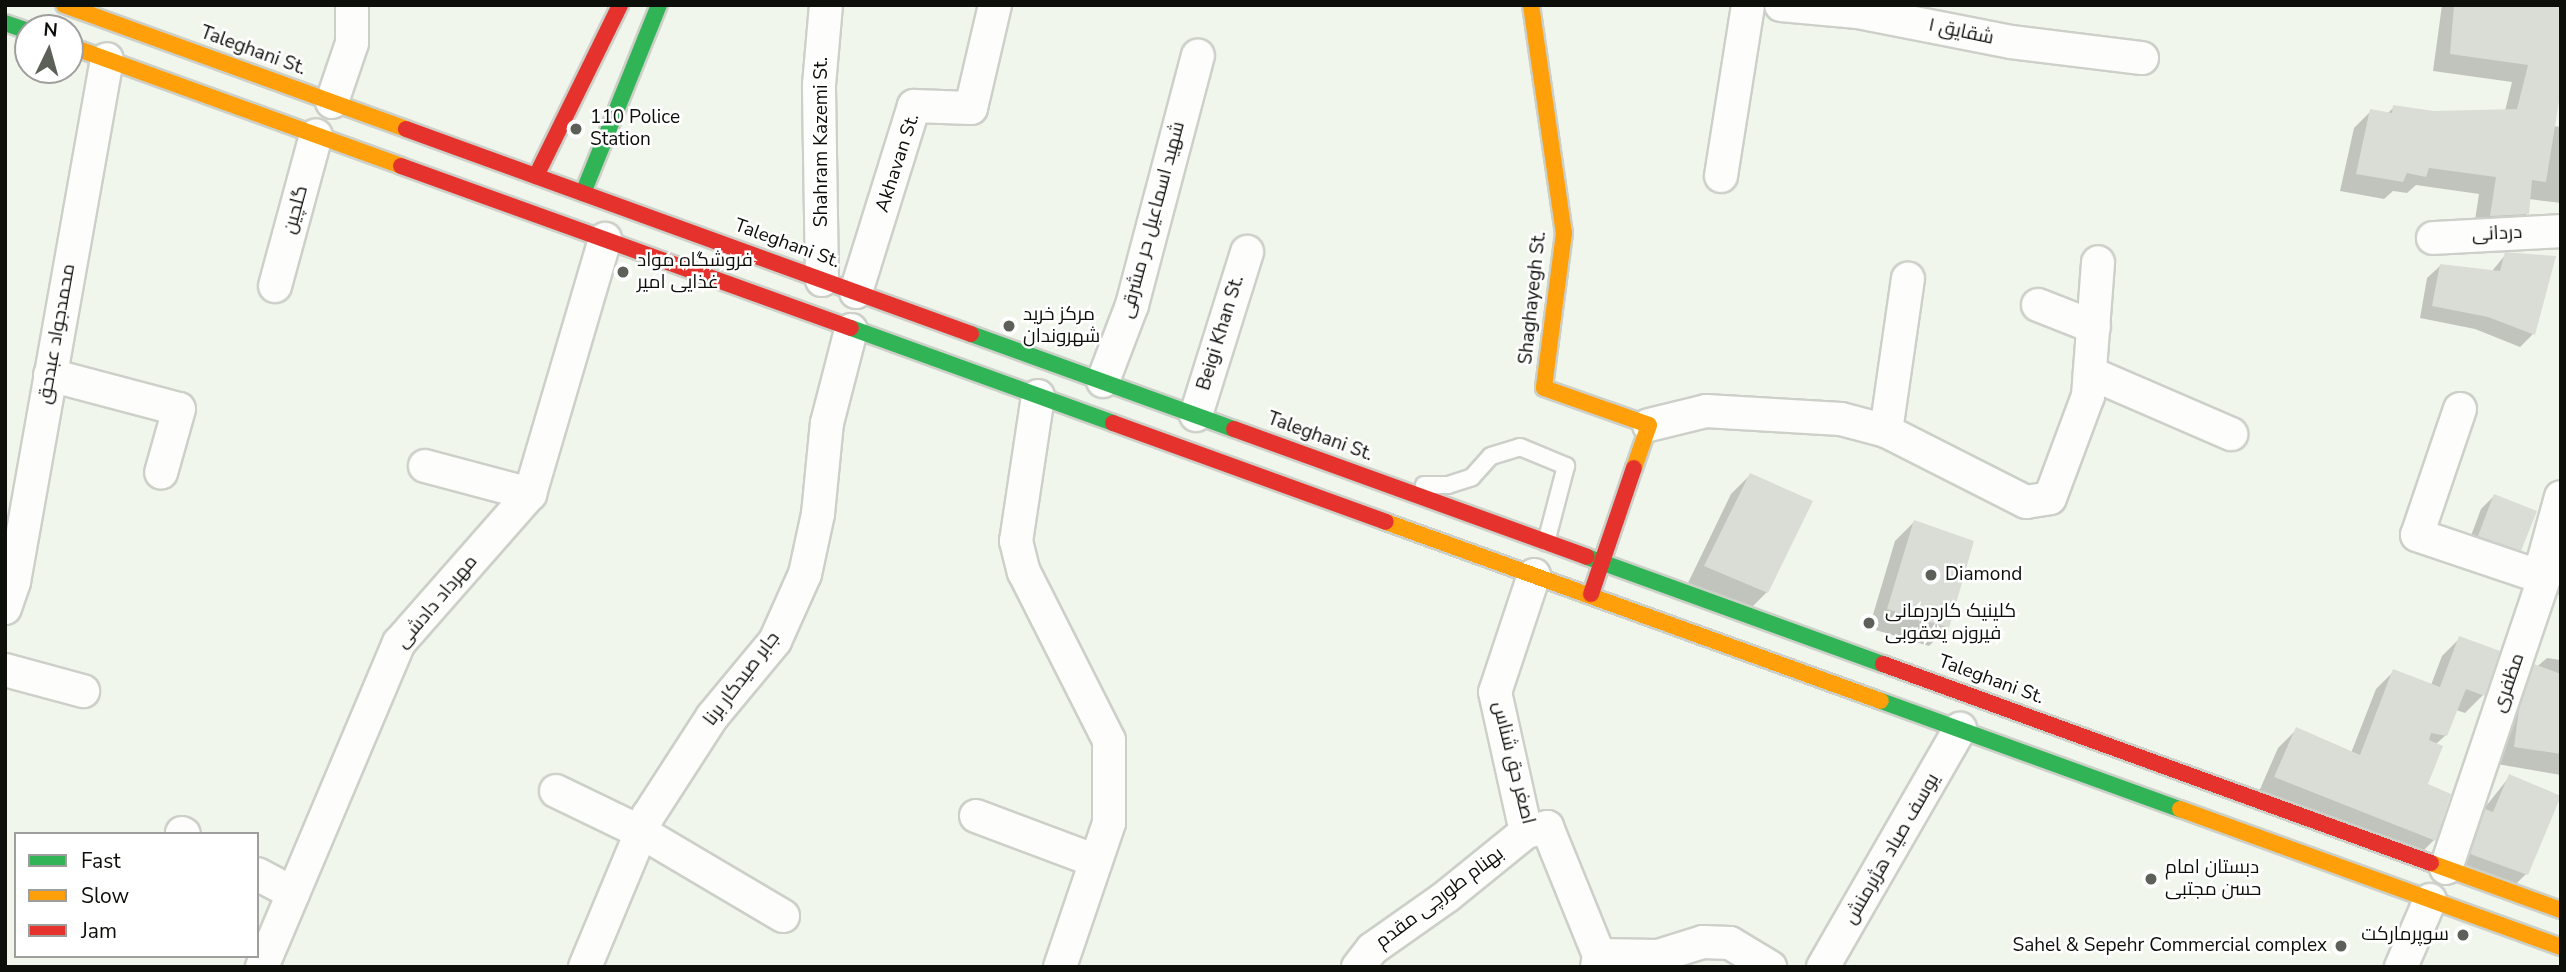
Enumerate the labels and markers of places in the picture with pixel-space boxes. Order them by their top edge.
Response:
place label: 110 Police Station [590,107,680,151]
marker: 110 Police Station [568,121,584,137]
place label: فروشگاه مواد غذایی امیر [637,250,753,294]
marker: فروشگاه مواد غذایی امیر [615,264,631,280]
place label: مرکز خرید شهروندان [1023,304,1100,348]
marker: مرکز خرید شهروندان [1001,318,1017,334]
place label: Diamond [1945,564,2022,586]
marker: Diamond [1923,567,1939,583]
place label: کلینیک کاردرمانی فیروزه یعقوبی [1885,601,2016,645]
marker: کلینیک کاردرمانی فیروزه یعقوبی [1859,613,1879,633]
place label: دبستان امام حسن مجتبی [2165,857,2261,901]
marker: دبستان امام حسن مجتبی [2143,871,2159,887]
place label: سوپرمارکت [2361,924,2449,946]
marker: سوپرمارکت [2455,927,2471,943]
place label: Sahel & Sepehr Commercial complex [2013,935,2327,957]
marker: Sahel & Sepehr Commercial complex [2333,938,2349,954]

